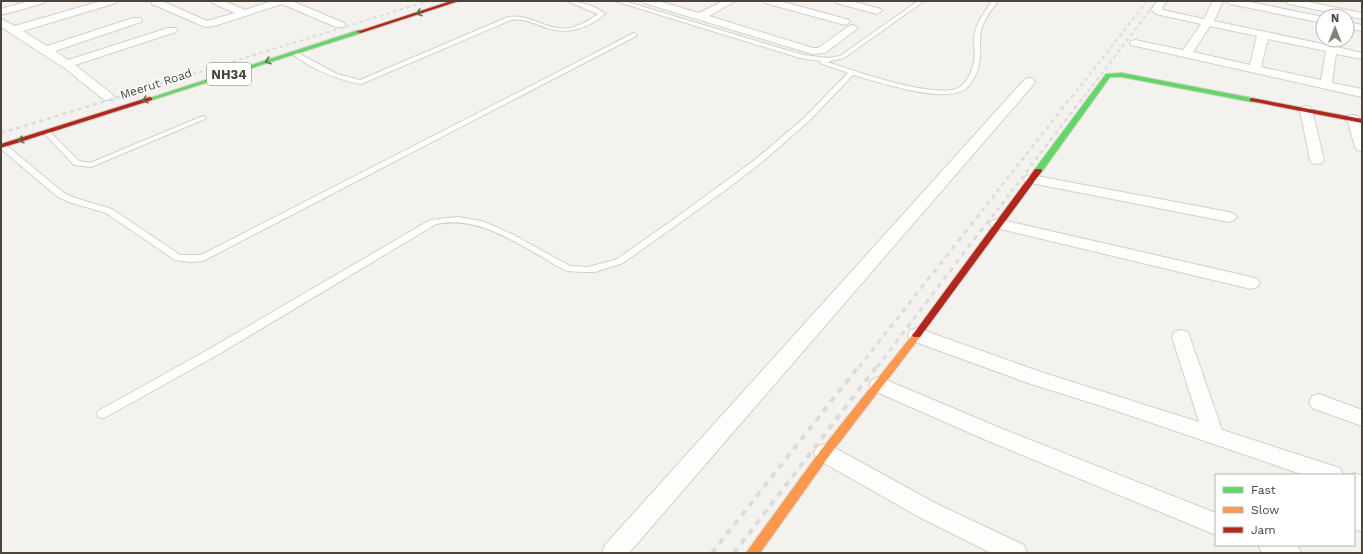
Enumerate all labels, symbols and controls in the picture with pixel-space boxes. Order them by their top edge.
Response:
one-way arrow [416,8,423,17]
north arrow [1315,8,1355,48]
text: N [1331,12,1339,25]
one-way arrow [265,56,272,65]
road number: NH34 [207,63,251,85]
street label: Meerut Road [118,66,194,102]
one-way arrow [141,96,148,104]
one-way arrow [17,135,24,144]
legend [1215,474,1355,546]
text: Fast [1251,483,1276,497]
text: Slow [1251,503,1279,517]
text: Jam [1251,523,1276,537]

